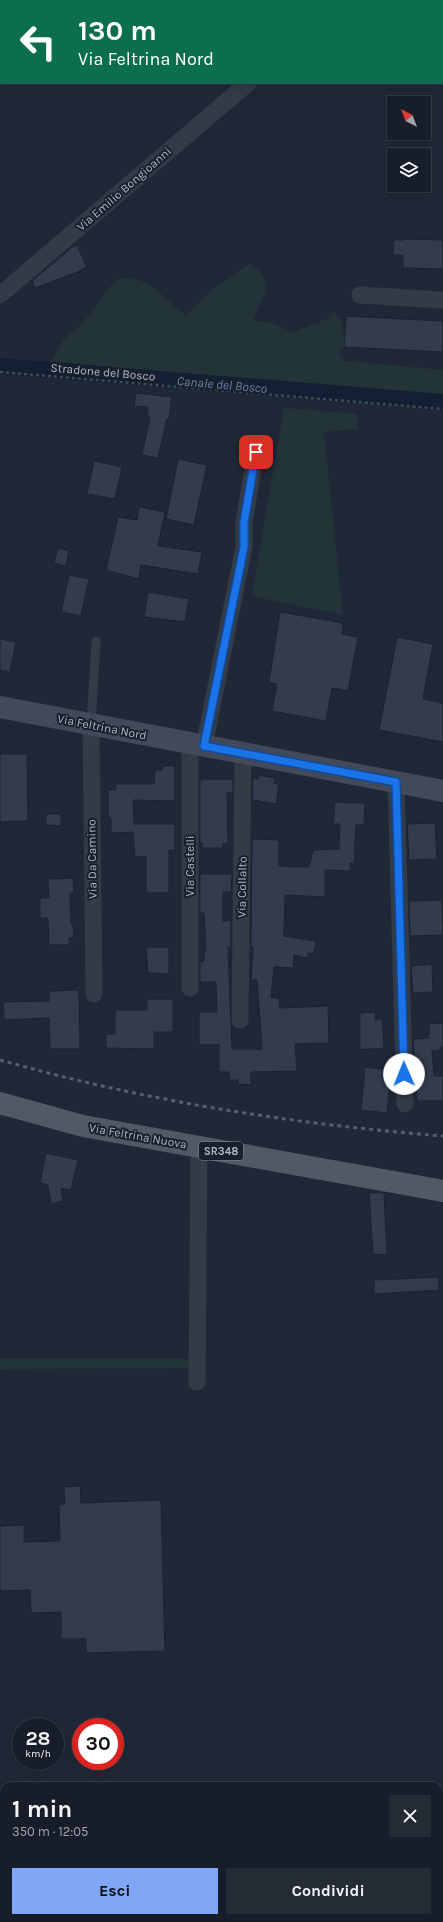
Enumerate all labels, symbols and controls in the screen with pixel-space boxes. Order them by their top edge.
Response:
text: 130 m [78,14,157,47]
icon: left [12,16,64,68]
text: Via Feltrina Nord [78,48,214,70]
north arrow [387,96,431,140]
map controls [387,96,431,192]
street label: Via Emilio Bongioanni [74,144,174,234]
button: layers [387,148,431,192]
street label: Stradone del Bosco [50,360,156,384]
water label: Canale del Bosco [176,373,268,396]
pin [239,435,273,469]
icon: arrive [245,441,267,463]
street label: Via Feltrina Nord [56,711,148,743]
street label: Via Da Camino [84,819,100,899]
street label: Via Castelli [183,835,197,897]
street label: Via Collalto [234,856,250,918]
position arrow [383,1053,425,1095]
street label: Via Feltrina Nuova [88,1121,188,1151]
road number: SR348 [199,1142,243,1160]
speed limit sign: 30 [72,1718,124,1770]
text: 28 [25,1727,51,1750]
text: km/h [25,1748,51,1760]
text: 1 min [12,1795,72,1823]
button: close [389,1795,431,1837]
text: 350 m · 12:05 [12,1824,88,1839]
button: Esci [12,1868,218,1914]
button: Condividi [226,1868,431,1914]

